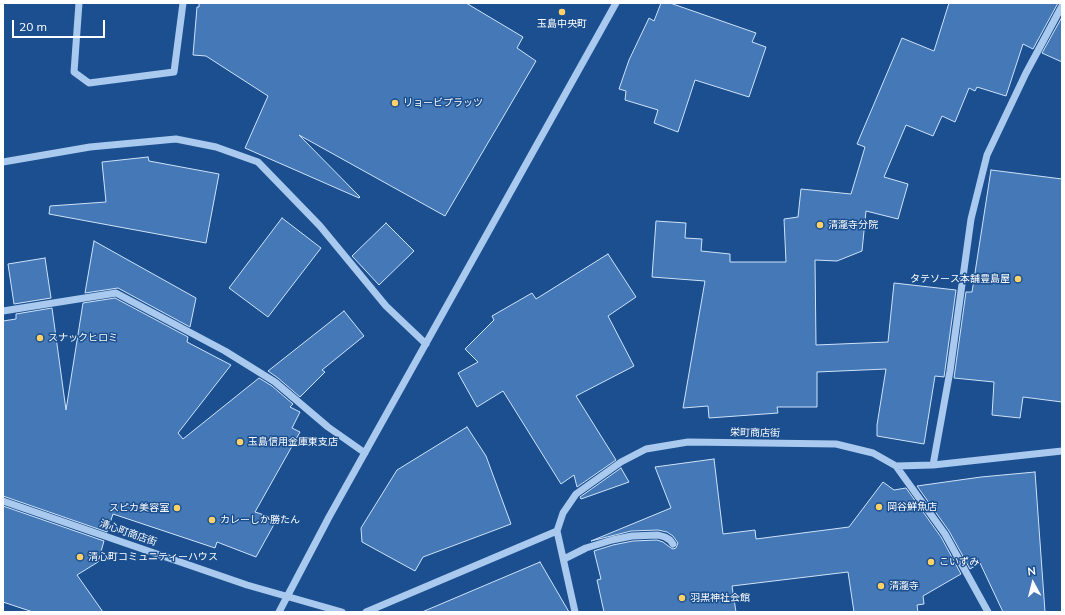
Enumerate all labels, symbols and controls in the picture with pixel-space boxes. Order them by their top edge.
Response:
marker: 玉島中央町 [557,7,567,17]
scale bar [14,12,107,38]
place label: 玉島中央町 [537,18,587,30]
text: 20 m [19,19,47,34]
place label: リョービプラッツ [403,97,483,109]
marker: リョービプラッツ [390,98,400,108]
place label: 清瀧寺分院 [828,219,878,231]
marker: 清瀧寺分院 [815,220,825,230]
place label: タテソース本舗豊島屋 [910,273,1010,285]
marker: タテソース本舗豊島屋 [1013,274,1023,284]
place label: スナックヒロミ [48,332,118,344]
marker: スナックヒロミ [35,333,45,343]
street label: 栄町商店街 [730,427,780,439]
place label: 玉島信用金庫東支店 [248,436,338,448]
marker: 玉島信用金庫東支店 [235,437,245,447]
place label: 岡谷鮮魚店 [887,501,937,513]
place label: スピカ美容室 [109,502,169,514]
marker: 岡谷鮮魚店 [874,502,884,512]
marker: スピカ美容室 [172,503,182,513]
place label: カレーしか勝たん [220,514,300,526]
marker: カレーしか勝たん [207,515,217,525]
street label: 清心町商店街 [98,518,158,548]
place label: 清心町コミュニティーハウス [88,551,218,563]
marker: 清心町コミュニティーハウス [75,552,85,562]
place label: こいずみ [939,556,979,568]
marker: こいずみ [926,557,936,567]
north arrow [1013,563,1053,603]
text: N [1027,564,1037,579]
place label: 清瀧寺 [889,580,919,592]
marker: 清瀧寺 [876,581,886,591]
place label: 羽黒神社会館 [690,592,750,604]
marker: 羽黒神社会館 [677,593,687,603]

